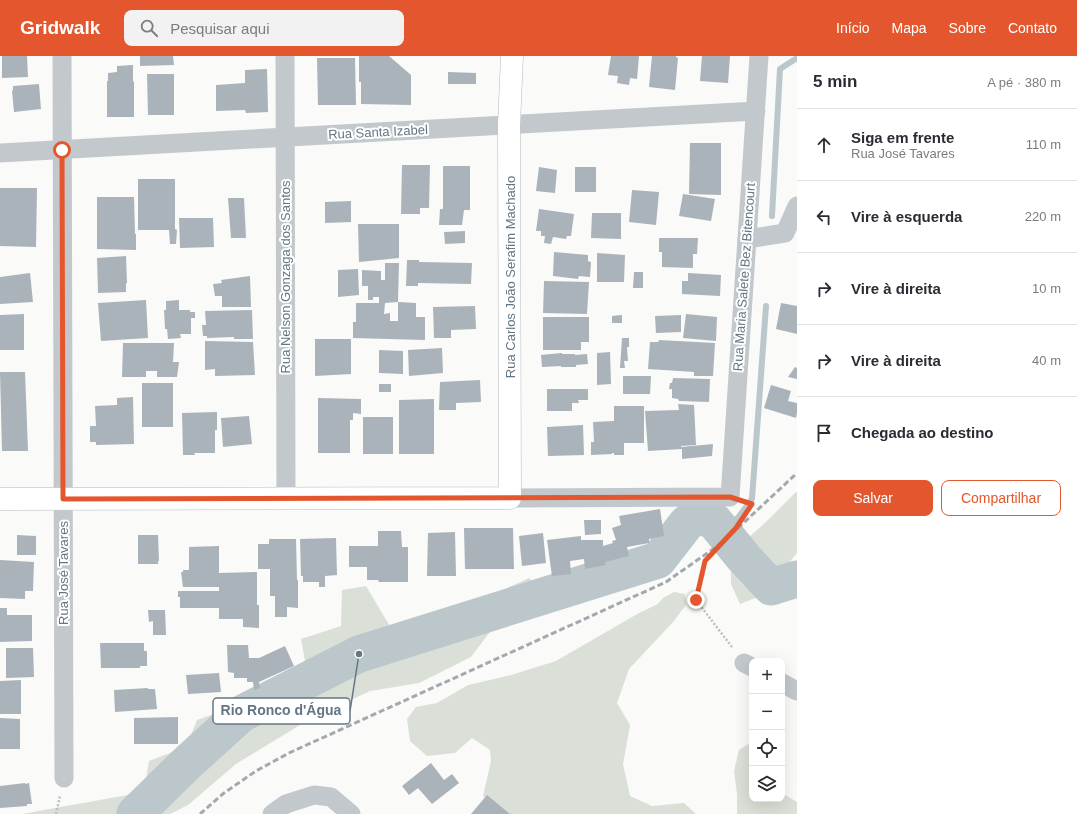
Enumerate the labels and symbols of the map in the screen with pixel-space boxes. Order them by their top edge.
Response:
street label: Rua Santa Izabel [328,122,428,142]
route start [53,141,71,159]
street label: Rua Carlos João Serafim Machado [503,176,518,378]
street label: Rua Nelson Gonzaga dos Santos [278,180,293,373]
street label: Rua Maria Salete Bez Bitencourt [730,182,758,372]
street label: Rua José Tavares [56,521,71,625]
route end [687,591,705,609]
callout: Rio Ronco d'Água [213,698,350,724]
text: Rio Ronco d'Água [221,702,342,718]

